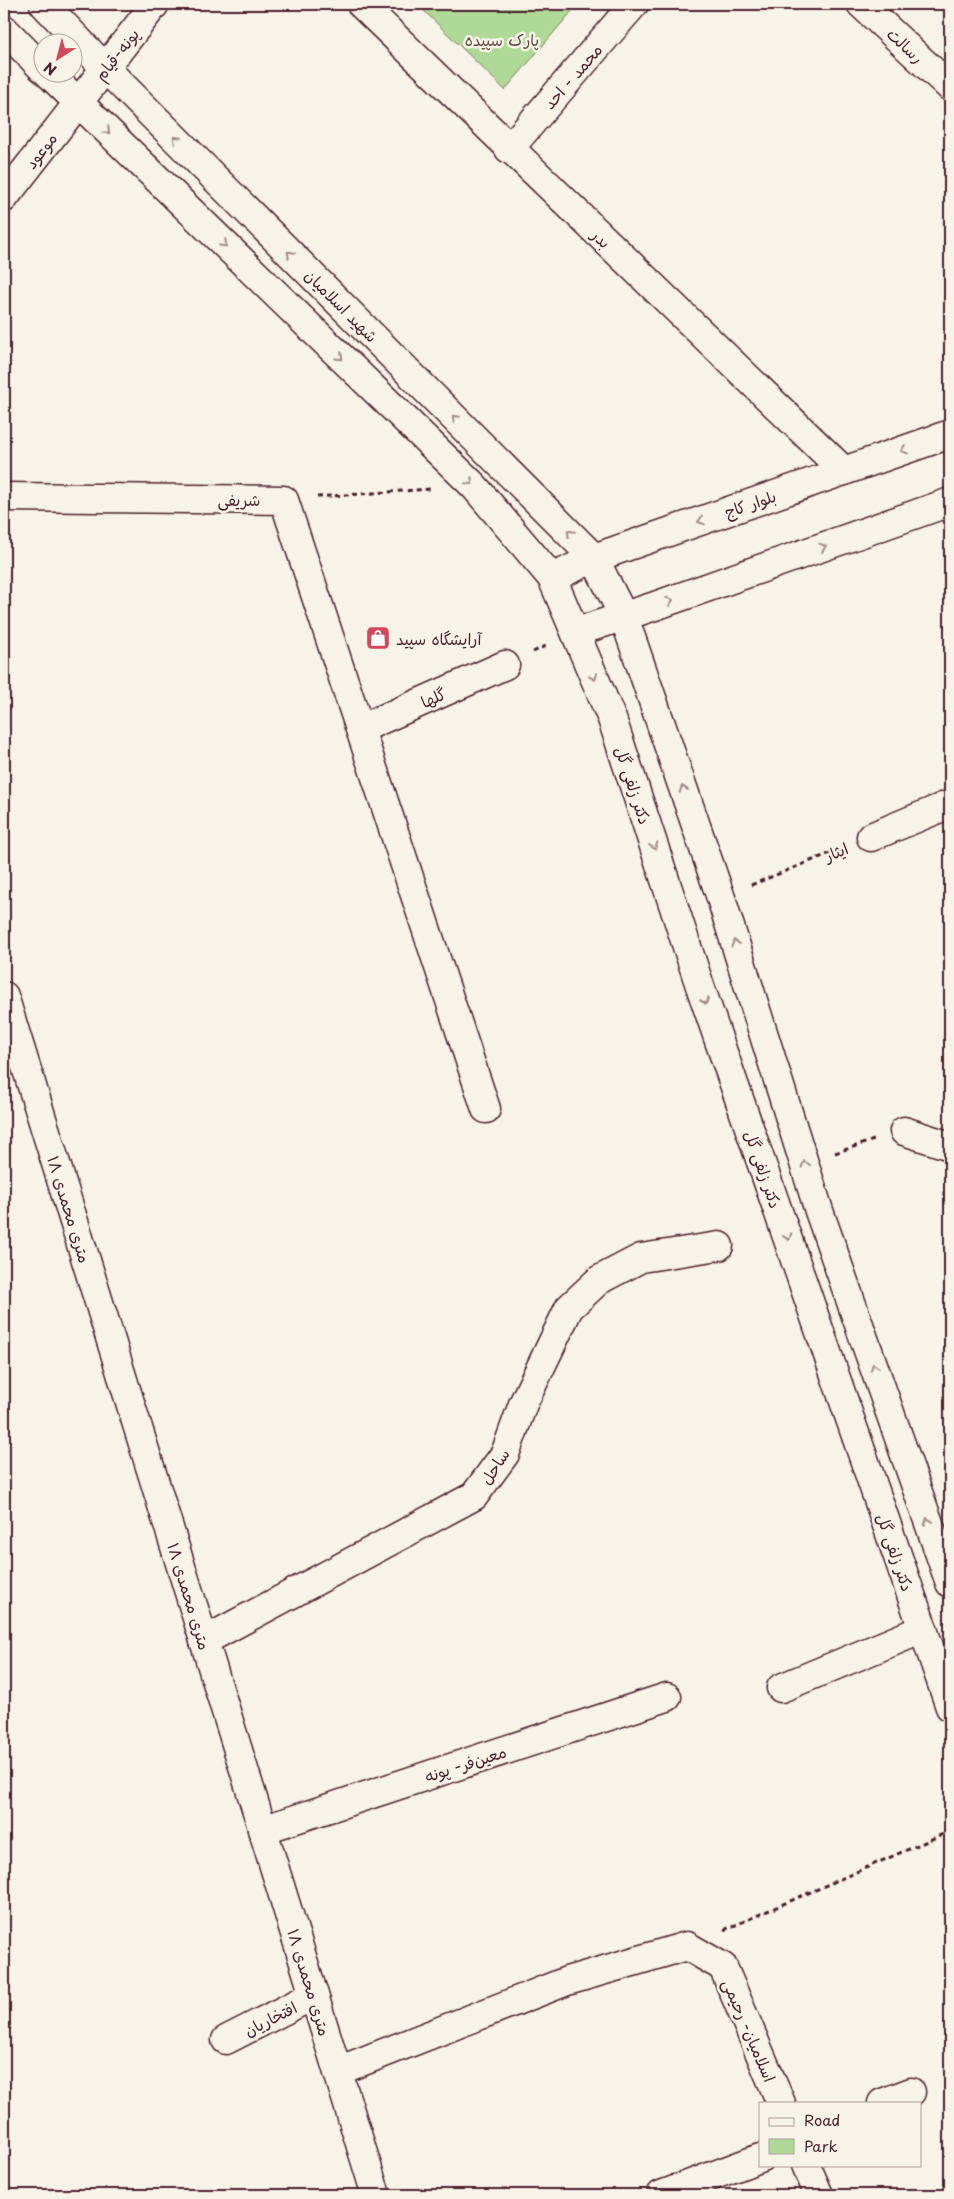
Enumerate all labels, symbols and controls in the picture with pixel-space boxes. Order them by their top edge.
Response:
street label: رسالت [882,22,930,68]
street label: پونه-قیام [88,23,146,86]
park label: پارک سپیده [465,27,539,51]
north arrow [32,32,82,82]
street label: محمد - احد [537,38,607,114]
text: N [39,57,61,81]
one-way arrow [101,125,110,134]
street label: موعود [18,127,62,173]
one-way arrow [172,135,181,144]
street label: بدر [585,221,617,253]
one-way arrow [218,238,227,247]
one-way arrow [287,250,296,259]
street label: شهید اسلامیان [300,263,384,347]
one-way arrow [335,351,344,360]
one-way arrow [452,415,461,424]
one-way arrow [900,444,909,454]
one-way arrow [464,476,473,485]
street label: بلوار کاج [721,483,779,523]
street label: شریفی [218,487,260,511]
one-way arrow [697,515,706,525]
one-way arrow [566,530,575,539]
one-way arrow [818,543,827,553]
one-way arrow [665,597,674,607]
shop icon: آرایشگاه سپید [365,625,391,651]
place label: آرایشگاه سپید [396,626,482,650]
one-way arrow [588,672,599,681]
street label: گلها [416,681,450,713]
street label: دکتر زلفی گل [610,743,658,827]
one-way arrow [679,785,689,793]
street label: ایثار [819,835,852,867]
one-way arrow [649,842,659,850]
one-way arrow [730,939,740,947]
one-way arrow [700,996,710,1004]
street label: دکتر زلفی گل [739,1127,789,1211]
street label: ۱۸ متری محمدی [42,1152,98,1266]
one-way arrow [800,1161,810,1169]
one-way arrow [782,1232,792,1241]
one-way arrow [870,1364,880,1372]
street label: ساحل [473,1443,515,1489]
street label: دکتر زلفی گل [871,1510,921,1594]
one-way arrow [924,1517,934,1525]
street label: ۱۸ متری محمدی [162,1539,218,1653]
street label: معین‌فر- پونه [421,1738,509,1788]
street label: ۱۸ متری محمدی [282,1925,338,2039]
street label: اسلامیان- رحیمی [717,1975,783,2085]
street label: افتخاریان [239,1994,301,2042]
legend [759,2102,922,2166]
text: Road [804,2108,840,2131]
text: Park [804,2134,838,2157]

